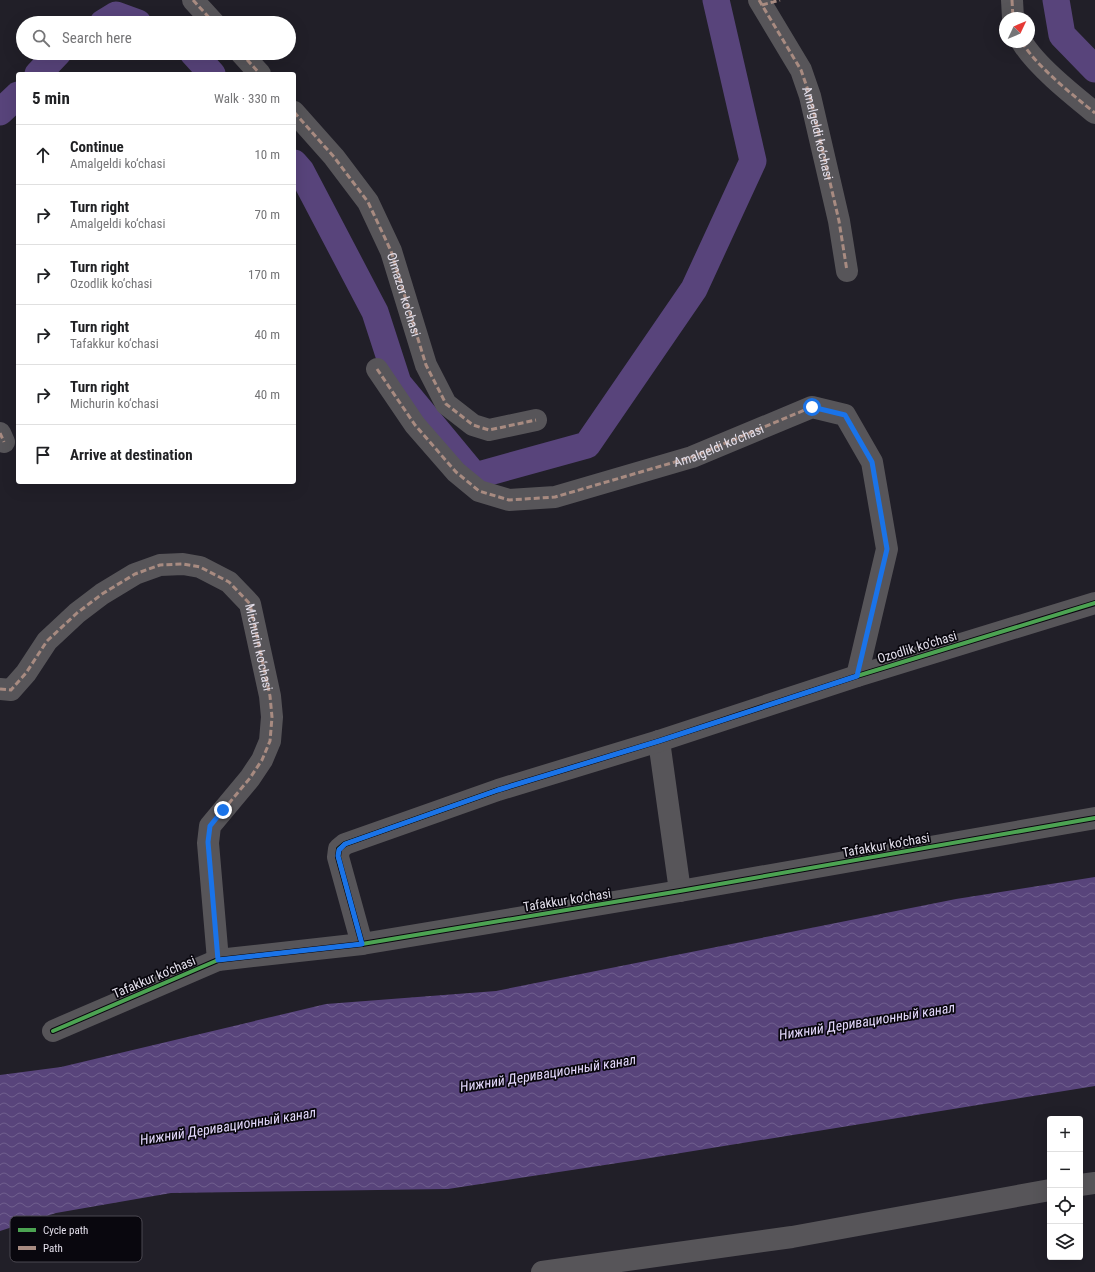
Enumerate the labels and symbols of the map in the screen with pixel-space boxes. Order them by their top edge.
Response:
north arrow [999,12,1035,48]
street label: Amalgeldi ko‘chasi [800,84,837,181]
street label: Olmazor ko'chasi [384,251,424,338]
route start [803,398,821,416]
street label: Amalgeldi ko‘chasi [672,421,766,469]
street label: Michurin ko‘chasi [243,602,276,692]
street label: Ozodlik ko‘chasi [875,628,959,666]
route end [214,801,232,819]
street label: Tafakkur ko‘chasi [841,830,931,860]
street label: Tafakkur ko‘chasi [522,886,612,914]
street label: Tafakkur ko‘chasi [110,953,198,1001]
water label: Нижний Деривационный канал [778,999,956,1043]
water label: Нижний Деривационный канал [459,1051,637,1095]
water label: Нижний Деривационный канал [139,1104,317,1148]
legend [10,1216,142,1262]
text: Cycle path [43,1224,88,1237]
text: Path [43,1242,63,1255]

